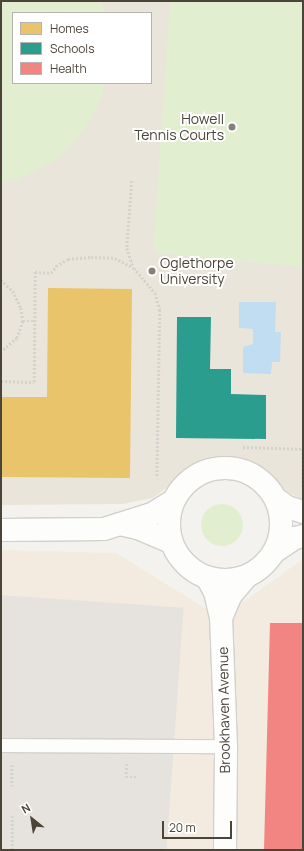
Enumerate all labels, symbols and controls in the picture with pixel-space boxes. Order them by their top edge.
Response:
legend [12,12,152,84]
text: Homes [50,20,89,37]
text: Schools [50,40,94,57]
text: Health [50,60,87,77]
place label: Howell Tennis Courts [134,111,224,144]
marker: Howell Tennis Courts [227,122,237,132]
place label: Oglethorpe University [160,255,234,288]
marker: Oglethorpe University [147,266,157,276]
street label: Brookhaven Avenue [214,647,234,773]
north arrow [12,799,52,839]
text: N [19,800,33,817]
scale bar [164,813,234,839]
text: 20 m [169,819,196,836]

